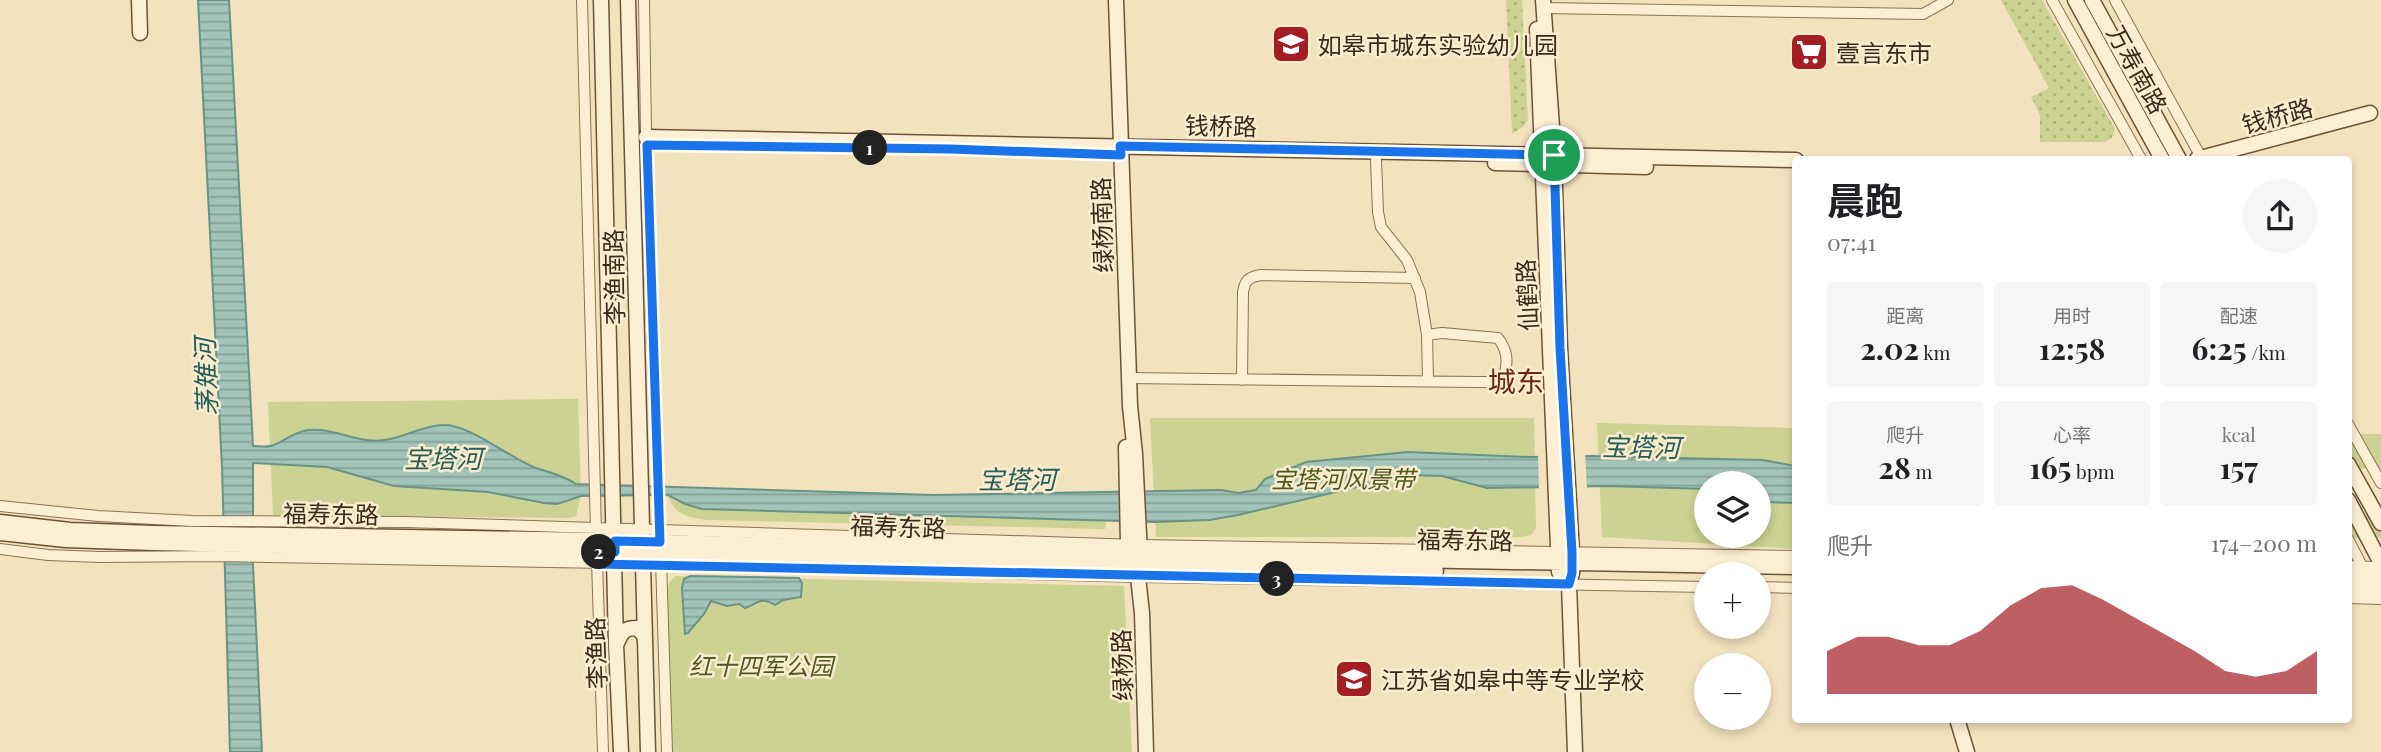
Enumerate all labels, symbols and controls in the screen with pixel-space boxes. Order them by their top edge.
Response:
street label: 万寿南路 [2101,19,2175,119]
school or university icon: 如皋市城东实验幼儿园 [1270,23,1312,65]
place label: 如皋市城东实验幼儿园 [1318,28,1558,60]
supermarket icon: 壹言东市 [1788,31,1830,73]
place label: 壹言东市 [1836,36,1932,68]
street label: 钱桥路 [2238,90,2316,140]
street label: 钱桥路 [1185,108,1257,142]
pin [1524,125,1584,185]
pin: 1 [852,130,888,166]
text: 1 [866,134,873,160]
icon: arrive [1535,136,1573,174]
text: 晨跑 [1827,174,1903,225]
street label: 绿杨南路 [1083,176,1119,274]
button: share [2243,179,2317,253]
text: 07:41 [1827,226,1876,257]
street label: 李渔南路 [596,229,630,325]
street label: 仙鹤路 [1508,258,1544,332]
text: 距离 [1886,302,1924,328]
text: 用时 [2053,302,2091,328]
text: 配速 [2220,302,2258,328]
text: 2.02 [1860,328,1919,368]
text: 12:58 [2039,328,2105,368]
text: 6:25 [2192,328,2247,368]
water label: 茅雉河 [186,332,224,417]
text: km [1919,339,1950,365]
text: /km [2247,339,2286,365]
district label: 城东 [1488,362,1544,399]
text: 爬升 [1886,421,1924,447]
text: 心率 [2053,421,2091,447]
text: kcal [2222,421,2256,447]
water label: 宝塔河 [1602,428,1685,464]
water label: 宝塔河 [404,440,487,475]
text: 28 [1878,447,1911,487]
text: 165 [2029,447,2071,487]
text: 157 [2219,447,2258,487]
text: m [1911,458,1932,484]
text: bpm [2071,458,2115,484]
water label: 宝塔河 [978,461,1061,496]
park label: 宝塔河风景带 [1271,462,1419,494]
map controls [1694,471,1771,730]
button: layers [1694,471,1771,548]
street label: 福寿东路 [283,496,379,530]
street label: 福寿东路 [849,508,947,544]
street label: 福寿东路 [1417,522,1513,556]
text: 174–200 m [2211,527,2317,558]
text: 爬升 [1827,529,1873,560]
pin: 2 [582,534,616,570]
text: 2 [594,538,603,564]
pin: 3 [1260,562,1294,596]
button: + [1694,562,1771,639]
text: 3 [1272,565,1281,591]
street label: 李渔路 [578,616,612,690]
street label: 绿杨路 [1104,628,1138,702]
park label: 红十四军公园 [689,649,836,681]
button: − [1694,653,1771,730]
school or university icon: 江苏省如皋中等专业学校 [1333,658,1375,700]
place label: 江苏省如皋中等专业学校 [1381,663,1645,695]

